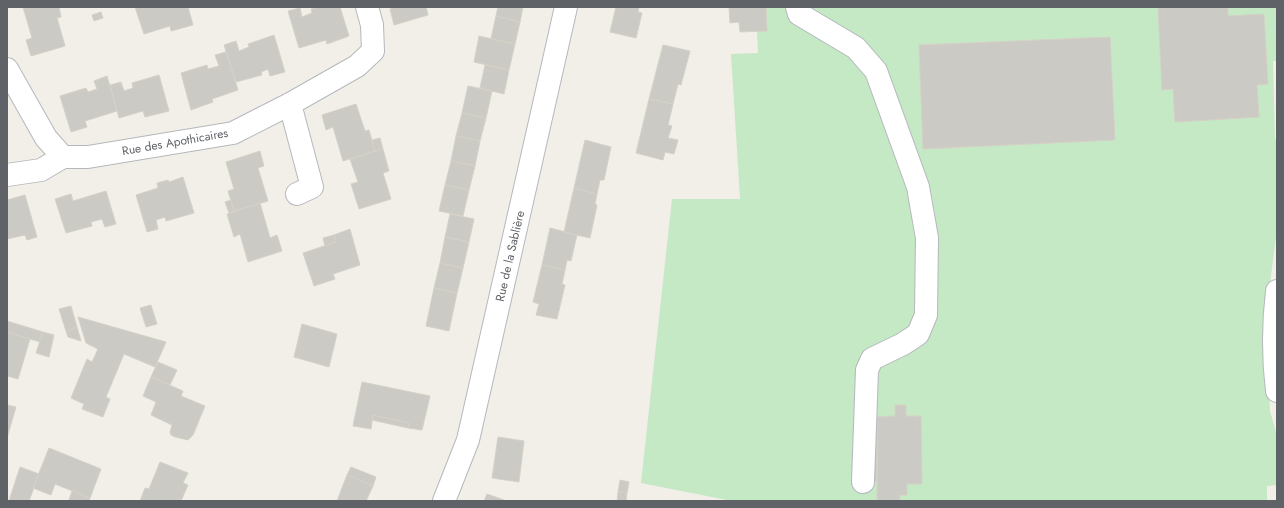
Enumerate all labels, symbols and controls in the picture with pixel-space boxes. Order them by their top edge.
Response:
street label: Rue des Apothicaires [121,124,230,160]
street label: Rue de la Sablière [491,209,529,303]

